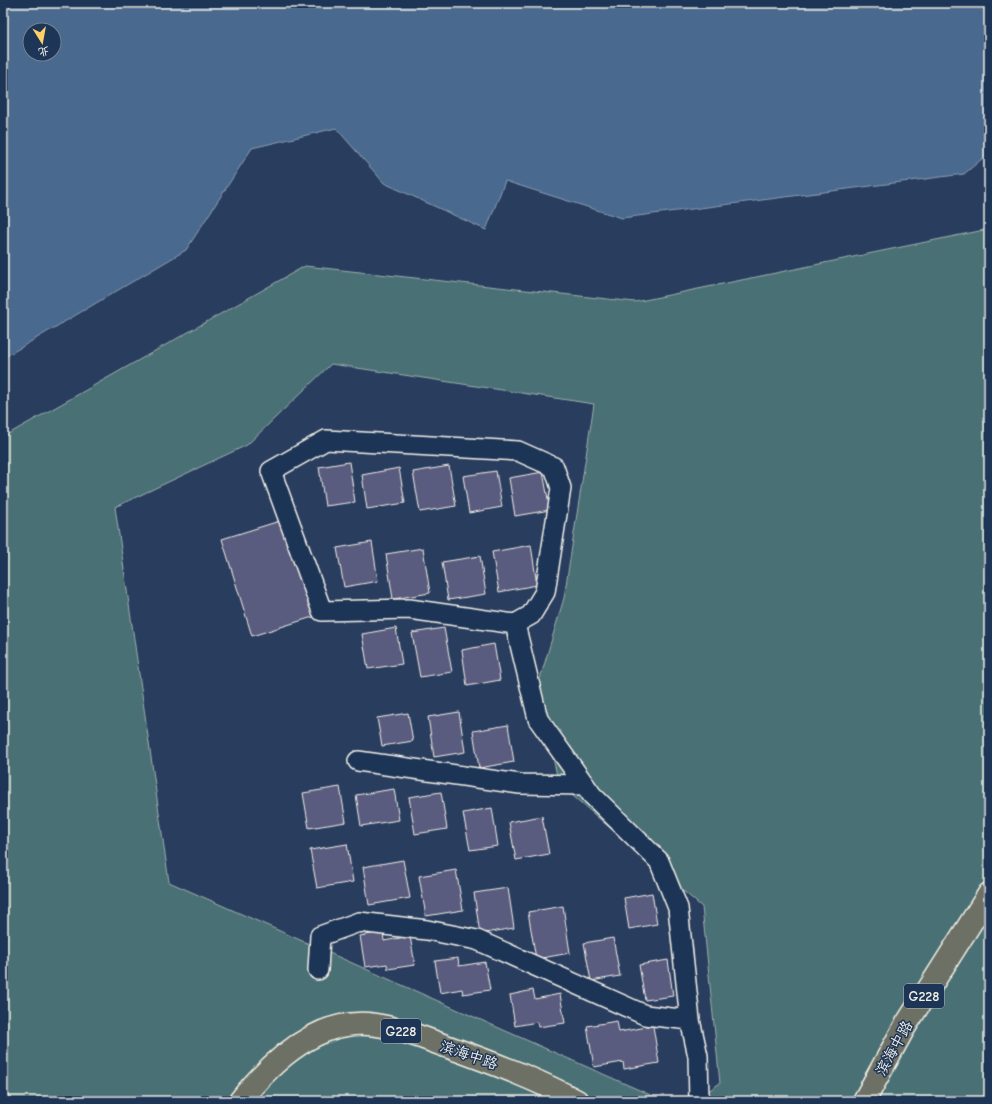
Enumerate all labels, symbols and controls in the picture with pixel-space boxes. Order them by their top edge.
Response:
north arrow [22,22,62,62]
text: 北 [37,44,50,59]
road number: G228 [904,984,944,1008]
street label: 滨海中路 [872,1017,916,1079]
road number: G228 [381,1019,421,1043]
street label: 滨海中路 [438,1037,500,1073]

